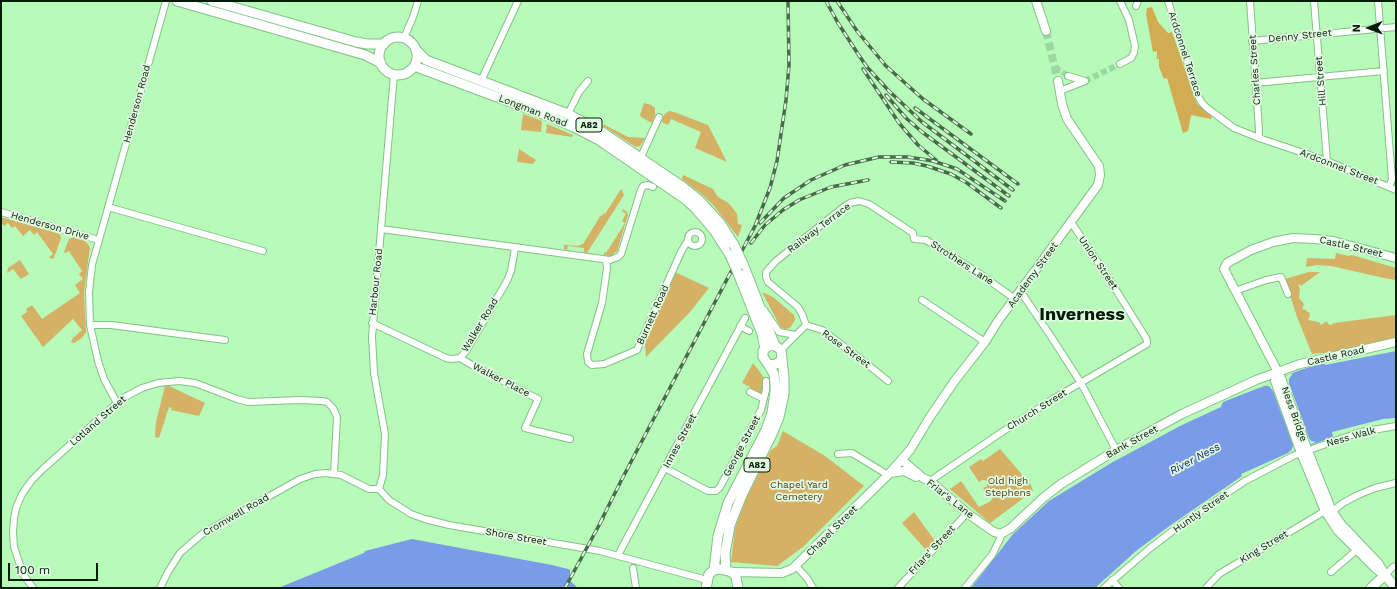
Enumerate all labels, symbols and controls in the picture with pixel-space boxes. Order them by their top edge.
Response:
north arrow [1349,8,1389,48]
street label: Ardconnel Terrace [1166,10,1204,98]
text: N [1350,24,1363,32]
street label: Denny Street [1268,27,1332,45]
street label: Charles Street [1247,34,1263,106]
street label: Hill Street [1313,56,1329,106]
street label: Henderson Road [121,64,153,144]
street label: Longman Road [497,92,569,130]
road number: A82 [576,118,602,132]
street label: Ardconnel Street [1298,147,1380,187]
street label: Railway Terrace [785,200,853,256]
street label: Henderson Drive [9,209,91,243]
street label: Union Street [1076,234,1120,292]
street label: Castle Street [1318,234,1384,260]
street label: Strothers Lane [928,238,996,288]
street label: Academy Street [1005,240,1061,310]
street label: Harbour Road [367,248,385,316]
street label: Burnett Road [634,283,672,347]
street label: Walker Road [459,296,501,354]
district label: Inverness [1039,304,1125,326]
street label: Rose Street [819,327,873,371]
street label: Castle Road [1306,344,1366,368]
street label: Walker Place [470,360,532,400]
street label: Ness Bridge [1279,385,1309,443]
street label: Church Street [1005,387,1069,433]
street label: Lotland Street [67,393,129,449]
street label: Innes Street [661,412,699,470]
street label: George Street [721,413,763,479]
street label: Bank Street [1104,423,1160,461]
street label: Ness Walk [1325,424,1377,450]
water label: River Ness [1168,440,1222,478]
road number: A82 [744,458,770,472]
park label: Old high Stephens [985,475,1031,498]
street label: Friar's Lane [924,477,976,521]
park label: Chapel Yard Cemetery [770,479,828,502]
street label: Huntly Street [1171,488,1231,536]
street label: Cromwell Road [201,491,271,539]
street label: Chapel Street [804,503,860,559]
street label: Friars' Street [906,523,958,577]
street label: Shore Street [485,526,547,548]
street label: King Street [1238,528,1290,566]
scale bar [10,555,100,581]
text: 100 m [15,563,50,577]

